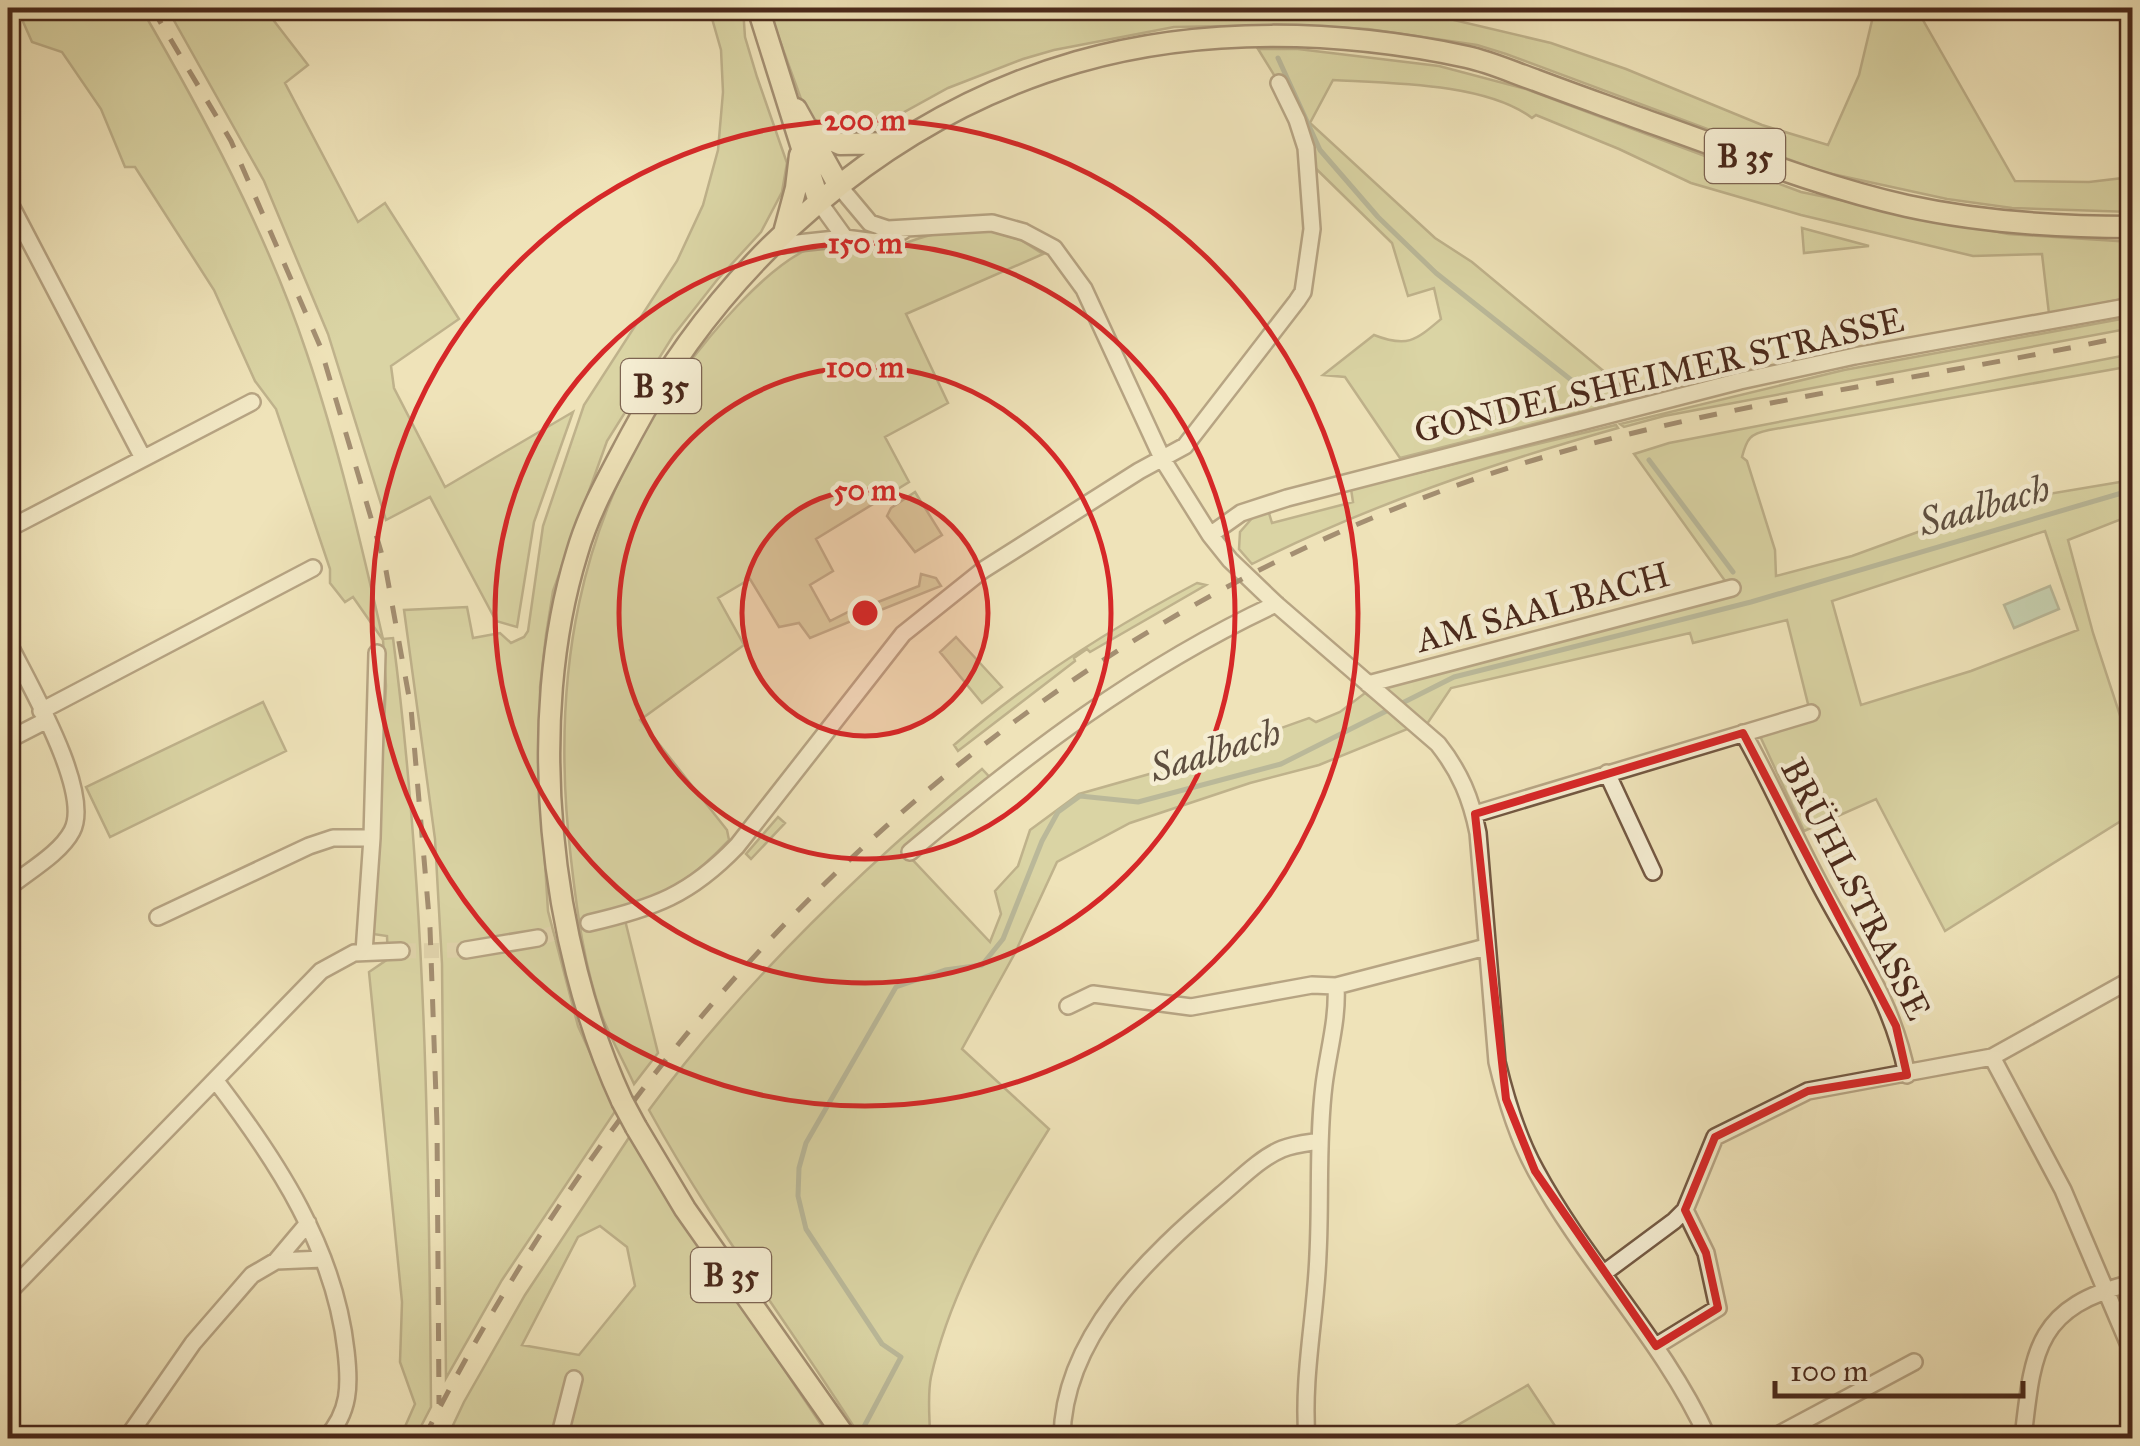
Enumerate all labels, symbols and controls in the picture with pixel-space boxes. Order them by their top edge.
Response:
text: 200 m [824,102,906,138]
road number: B 35 [1705,129,1785,183]
text: 150 m [828,225,903,261]
street label: GONDELSHEIMER STRASSE [1410,298,1908,453]
text: 100 m [826,349,905,385]
road number: B 35 [621,359,701,413]
water label: Saalbach [1912,464,2055,546]
text: 50 m [833,472,897,508]
street label: AM SAALBACH [1410,553,1674,662]
centre of rings [847,595,883,631]
water label: Saalbach [1143,708,1286,792]
street label: BRÜHLSTRASSE [1771,751,1940,1027]
road number: B 35 [691,1248,771,1302]
scale bar [1775,1336,2022,1398]
text: 100 m [1790,1353,1868,1389]

